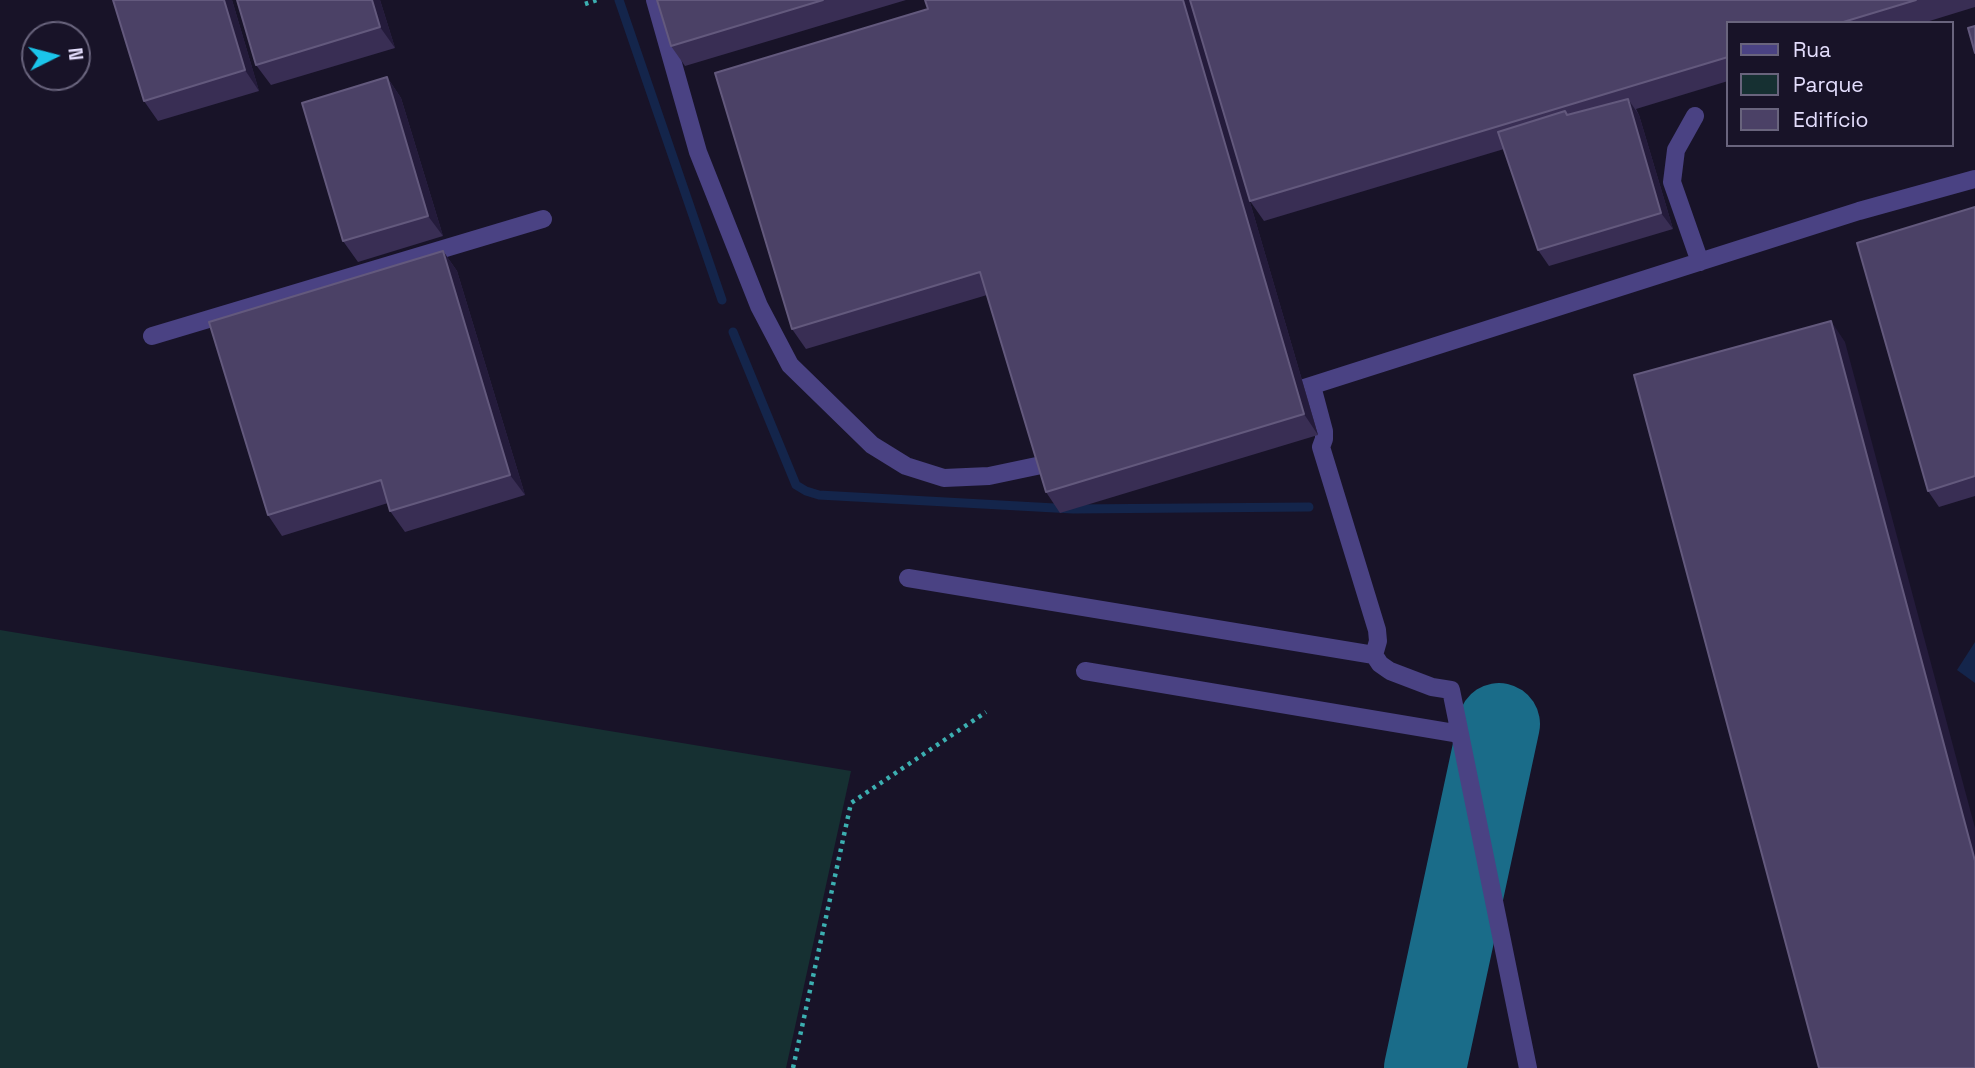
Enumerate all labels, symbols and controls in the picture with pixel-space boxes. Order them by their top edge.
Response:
north arrow [21,21,91,91]
legend [1727,21,1954,147]
text: Rua [1793,36,1831,63]
text: N [62,46,88,62]
text: Parque [1793,71,1864,98]
text: Edifício [1793,106,1869,133]

